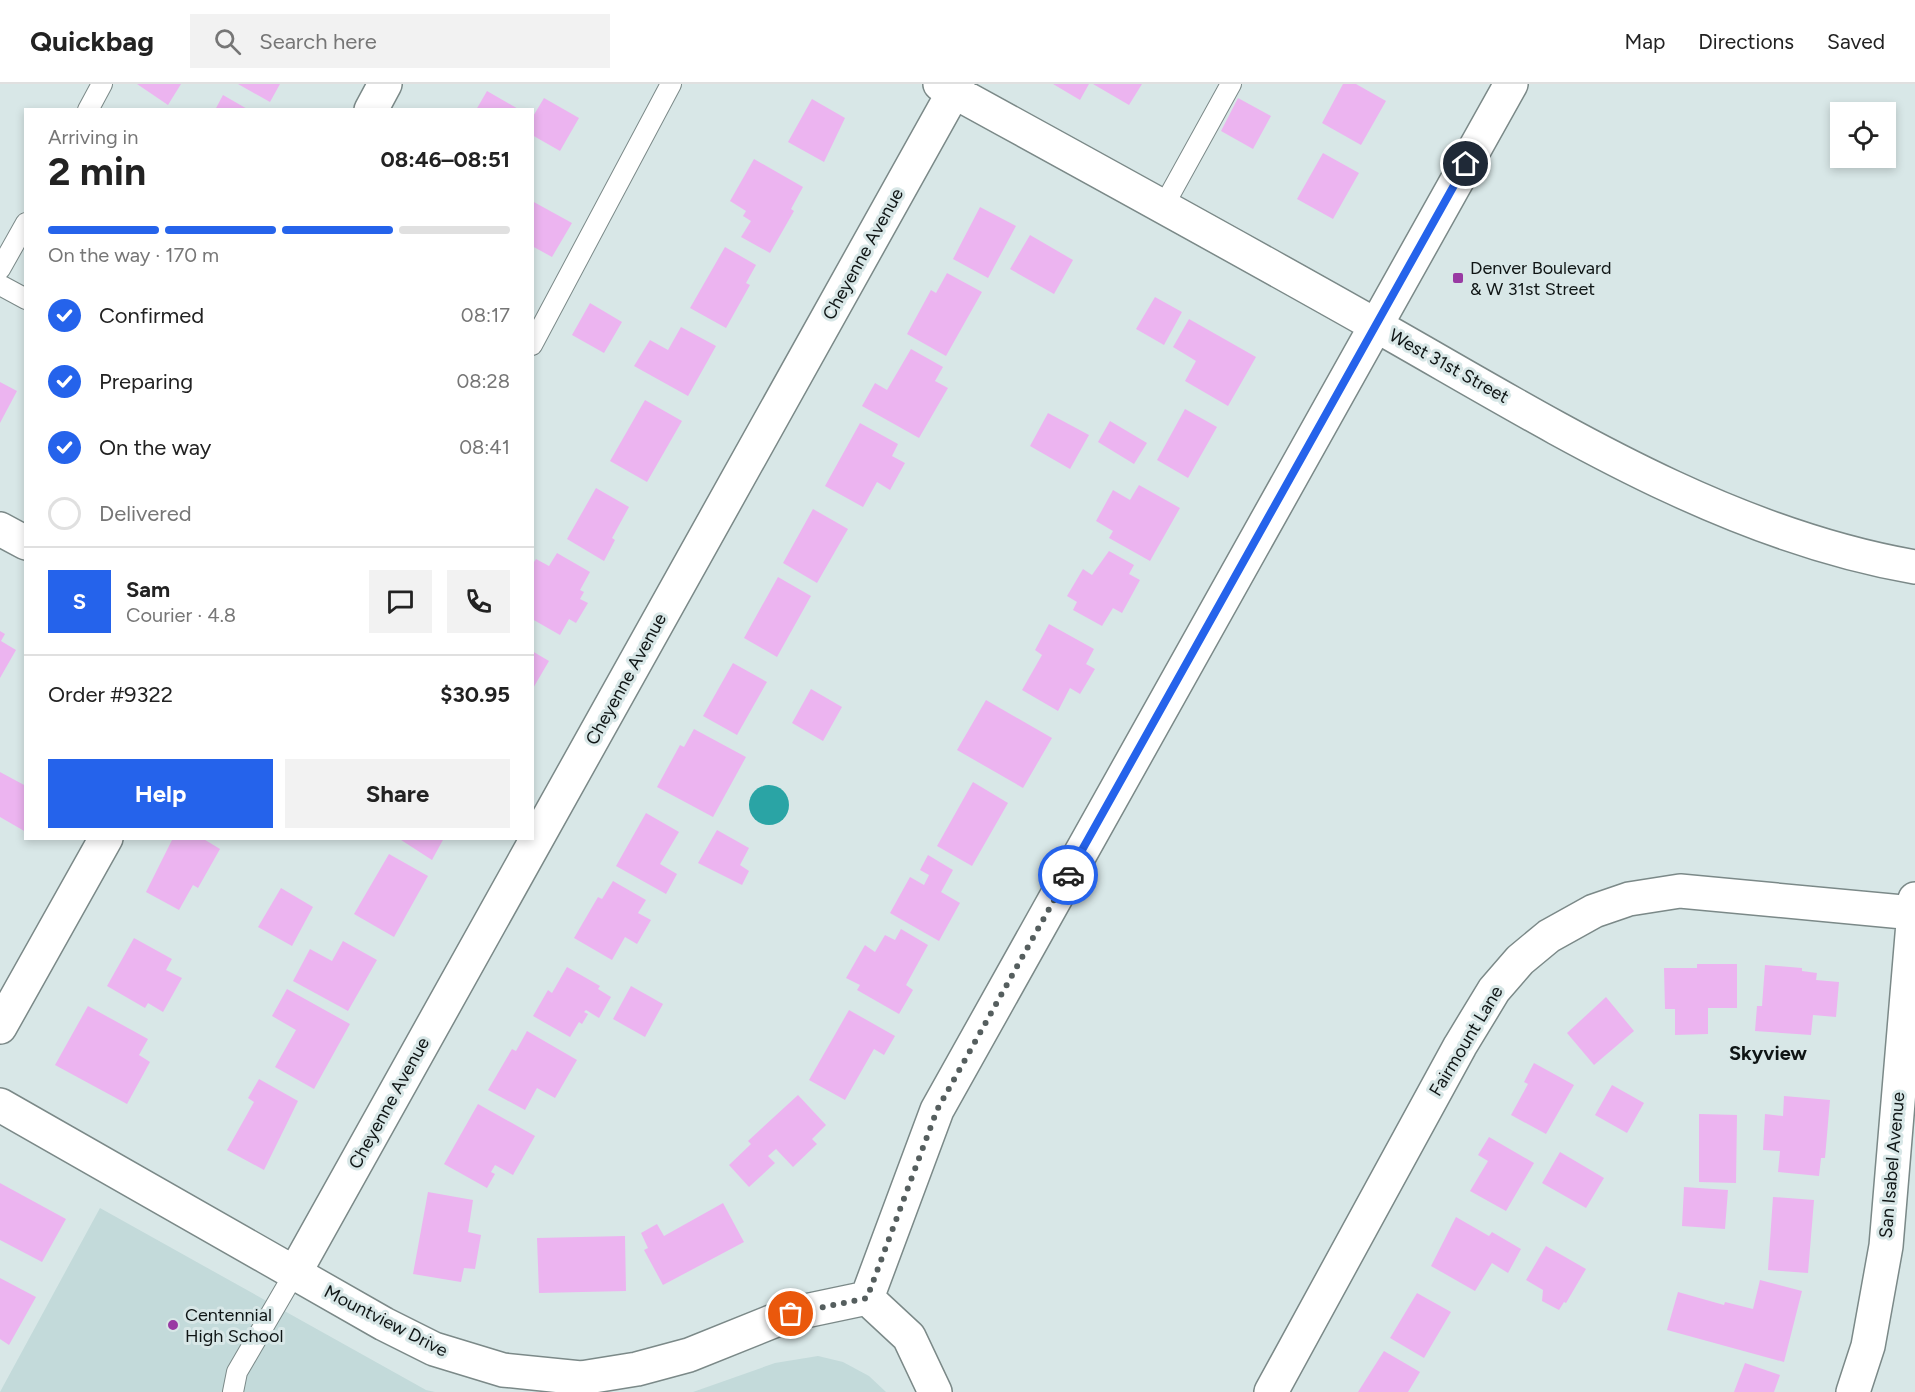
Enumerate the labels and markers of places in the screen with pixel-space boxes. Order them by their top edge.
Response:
pin [1440,138,1491,189]
place label: Denver Boulevard & W 31st Street [1470,257,1612,300]
marker: Denver Boulevard & W 31st Street [1451,271,1465,285]
pin [765,1288,816,1339]
place label: Centennial High School [185,1304,283,1347]
marker: Centennial High School [166,1318,180,1332]

